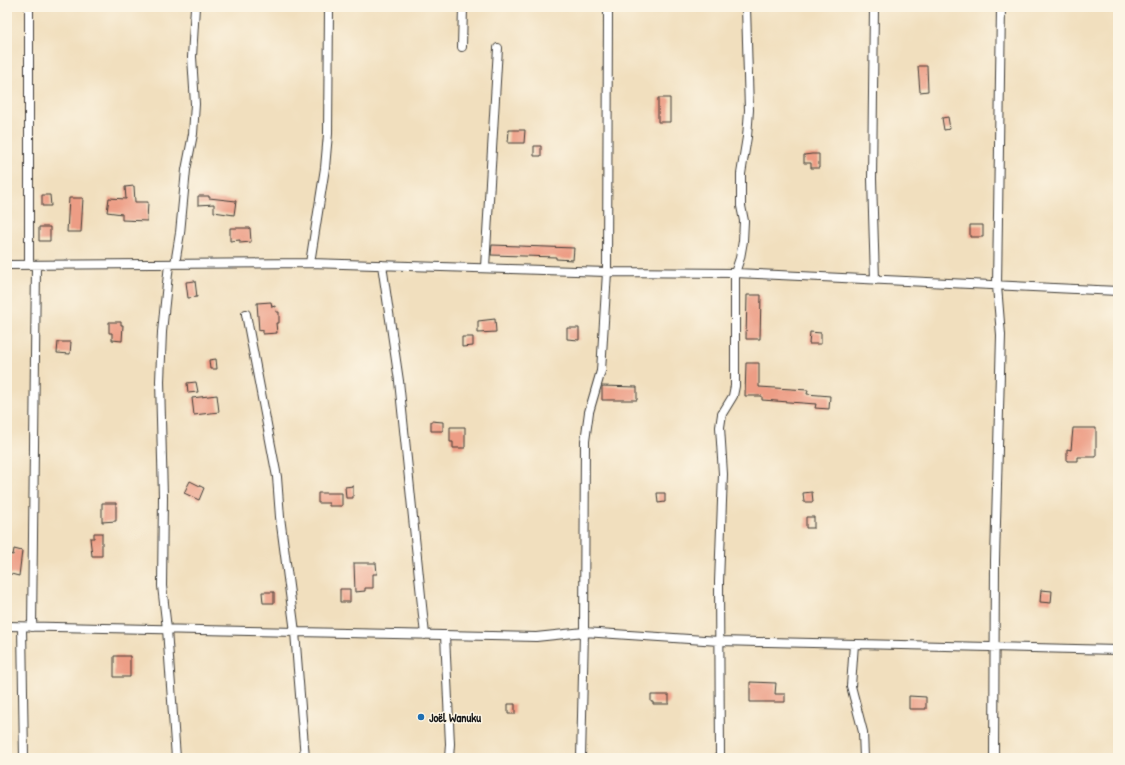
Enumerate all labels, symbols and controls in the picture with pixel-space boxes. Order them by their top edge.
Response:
place label: Joël Wanuku [429,709,481,726]
marker: Joël Wanuku [416,712,426,722]

